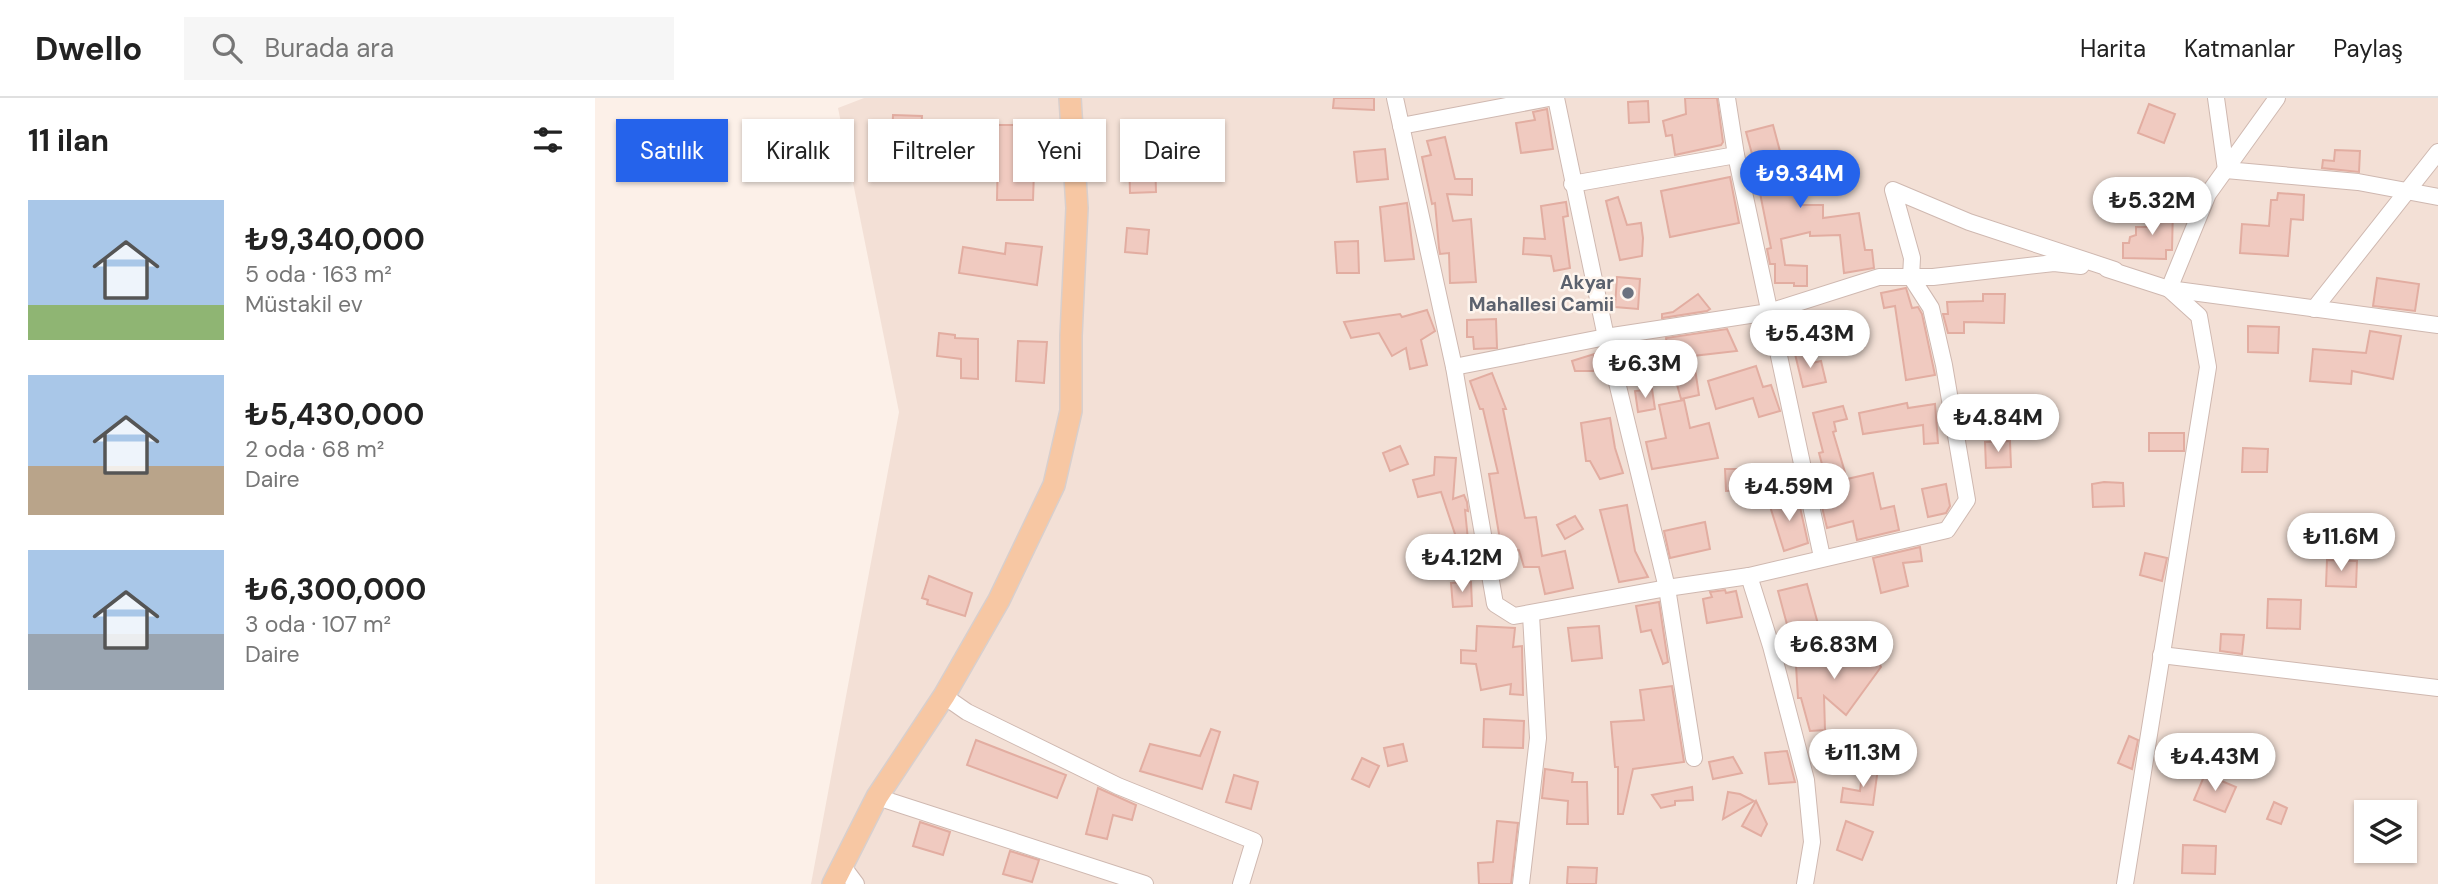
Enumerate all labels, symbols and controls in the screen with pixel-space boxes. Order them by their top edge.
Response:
search box [184,17,674,80]
text: Dwello [35,27,142,70]
icon: search [208,29,246,67]
text: Burada ara [264,31,394,65]
text: Harita [2080,33,2146,64]
text: Katmanlar [2184,33,2295,64]
text: Paylaş [2333,33,2403,64]
chip: Satılık [616,119,728,182]
chip: Kiralık [742,119,854,182]
chip: Filtreler [868,119,999,182]
chip: Yeni [1013,119,1106,182]
chip: Daire [1120,119,1225,182]
text: 11 ilan [28,121,109,160]
icon: filters [529,121,567,159]
pin: ₺9.34M [1743,150,1857,210]
text: ₺9.34M [1756,158,1844,188]
pin: ₺5.32M [2095,178,2209,237]
text: ₺5.32M [2109,185,2195,215]
text: ₺9,340,000 [245,220,425,259]
icon: home [84,228,168,312]
text: 5 oda · 163 m² [245,259,392,289]
place label: Akyar Mahallesi Camii [1469,270,1614,317]
marker: Akyar Mahallesi Camii [1620,285,1636,301]
text: Müstakil ev [245,289,363,319]
pin: ₺5.43M [1753,310,1867,370]
text: ₺5.43M [1766,318,1854,348]
pin: ₺6.3M [1596,341,1694,400]
text: ₺6.3M [1609,348,1681,378]
pin: ₺4.84M [1941,394,2055,454]
text: ₺5,430,000 [245,395,424,434]
text: ₺4.84M [1953,402,2043,432]
icon: home [84,403,168,487]
text: 2 oda · 68 m² [245,434,384,464]
text: Daire [245,464,300,494]
pin: ₺4.59M [1732,464,1846,523]
text: ₺4.59M [1745,471,1833,501]
pin: ₺11.6M [2284,514,2398,573]
text: ₺11.6M [2303,521,2379,551]
pin: ₺4.12M [1405,534,1519,594]
text: ₺4.12M [1421,542,1503,572]
text: ₺6,300,000 [245,570,426,609]
icon: home [84,578,168,662]
text: 3 oda · 107 m² [245,609,391,639]
pin: ₺6.83M [1777,622,1891,681]
text: ₺6.83M [1790,629,1878,659]
text: Daire [245,639,300,669]
pin: ₺11.3M [1806,730,1920,789]
pin: ₺4.43M [2158,734,2272,793]
text: ₺11.3M [1825,737,1901,767]
text: ₺4.43M [2171,741,2259,771]
map controls [2354,800,2417,863]
button: layers [2354,800,2417,863]

